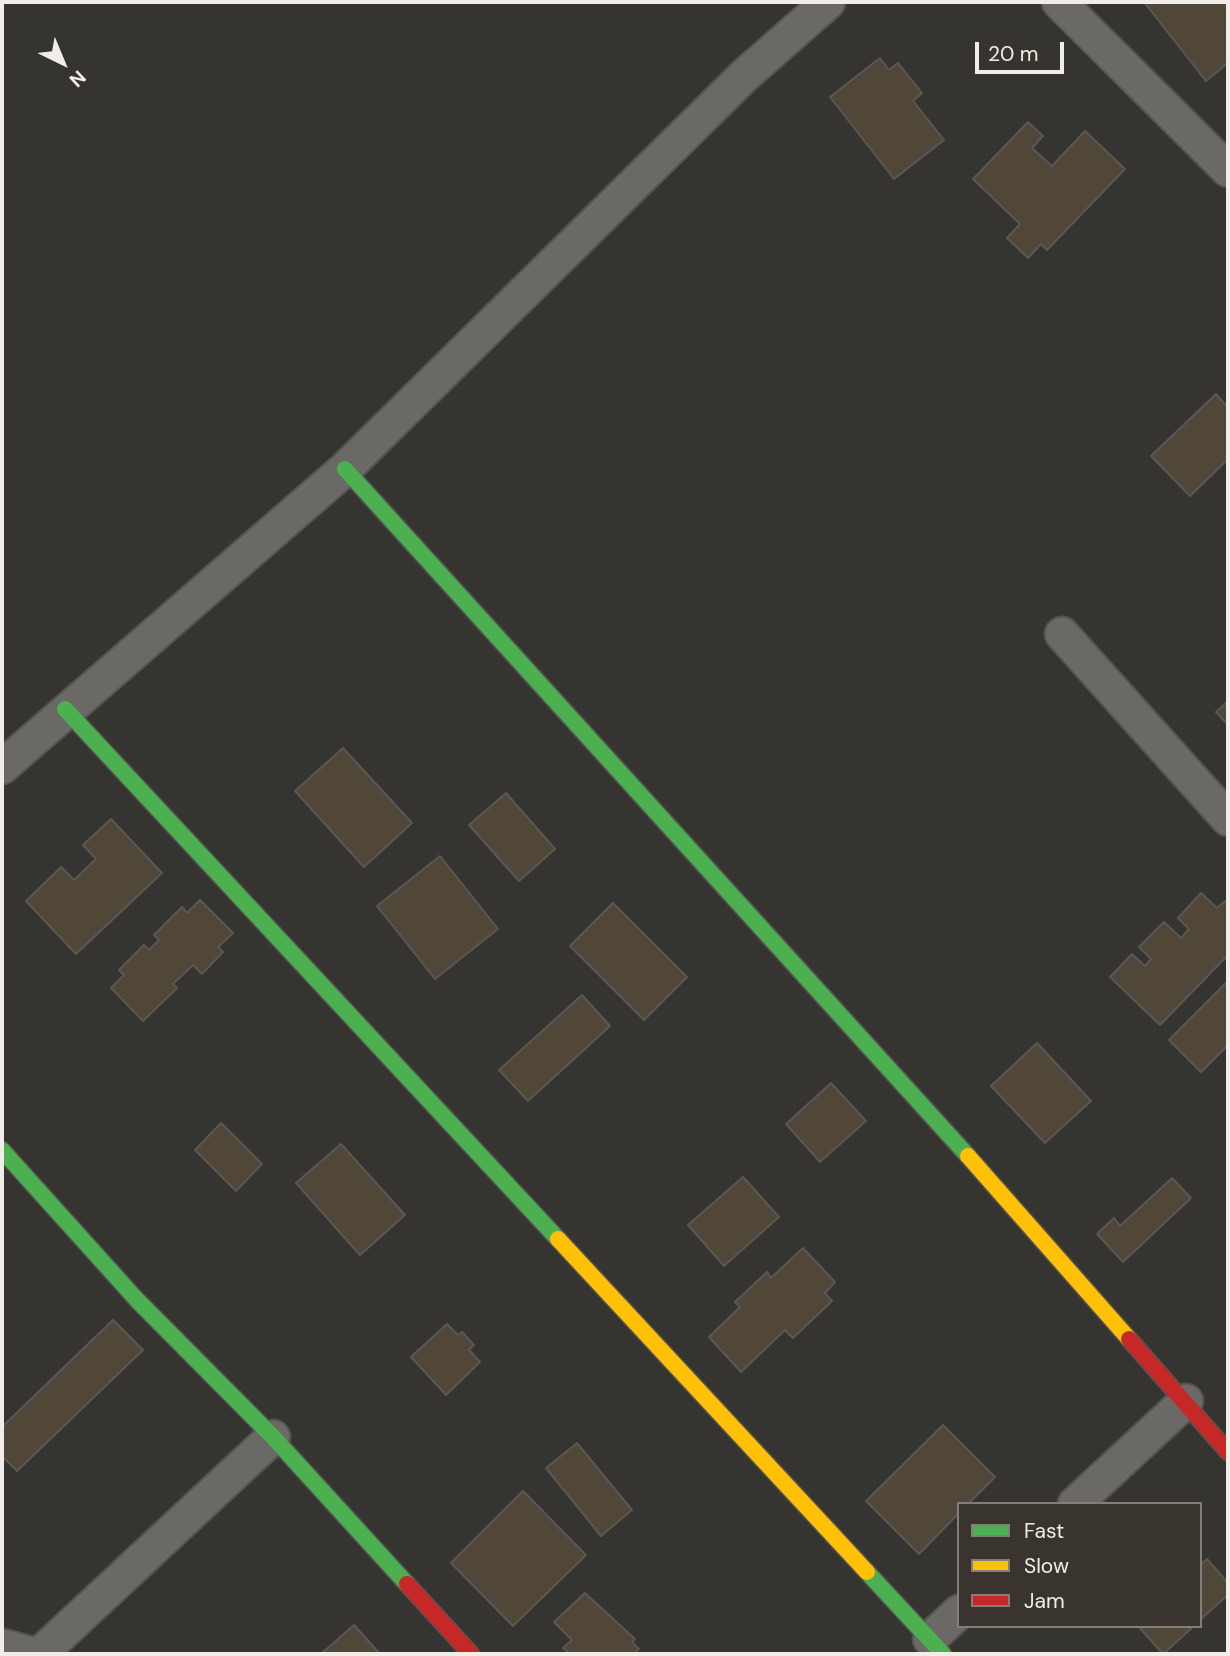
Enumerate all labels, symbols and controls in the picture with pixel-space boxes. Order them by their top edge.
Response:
north arrow [28,28,98,98]
scale bar [978,28,1067,72]
text: 20 m [988,40,1039,68]
text: N [64,65,91,93]
legend [957,1502,1202,1628]
text: Fast [1024,1517,1064,1545]
text: Slow [1024,1552,1069,1580]
text: Jam [1024,1587,1065,1615]

